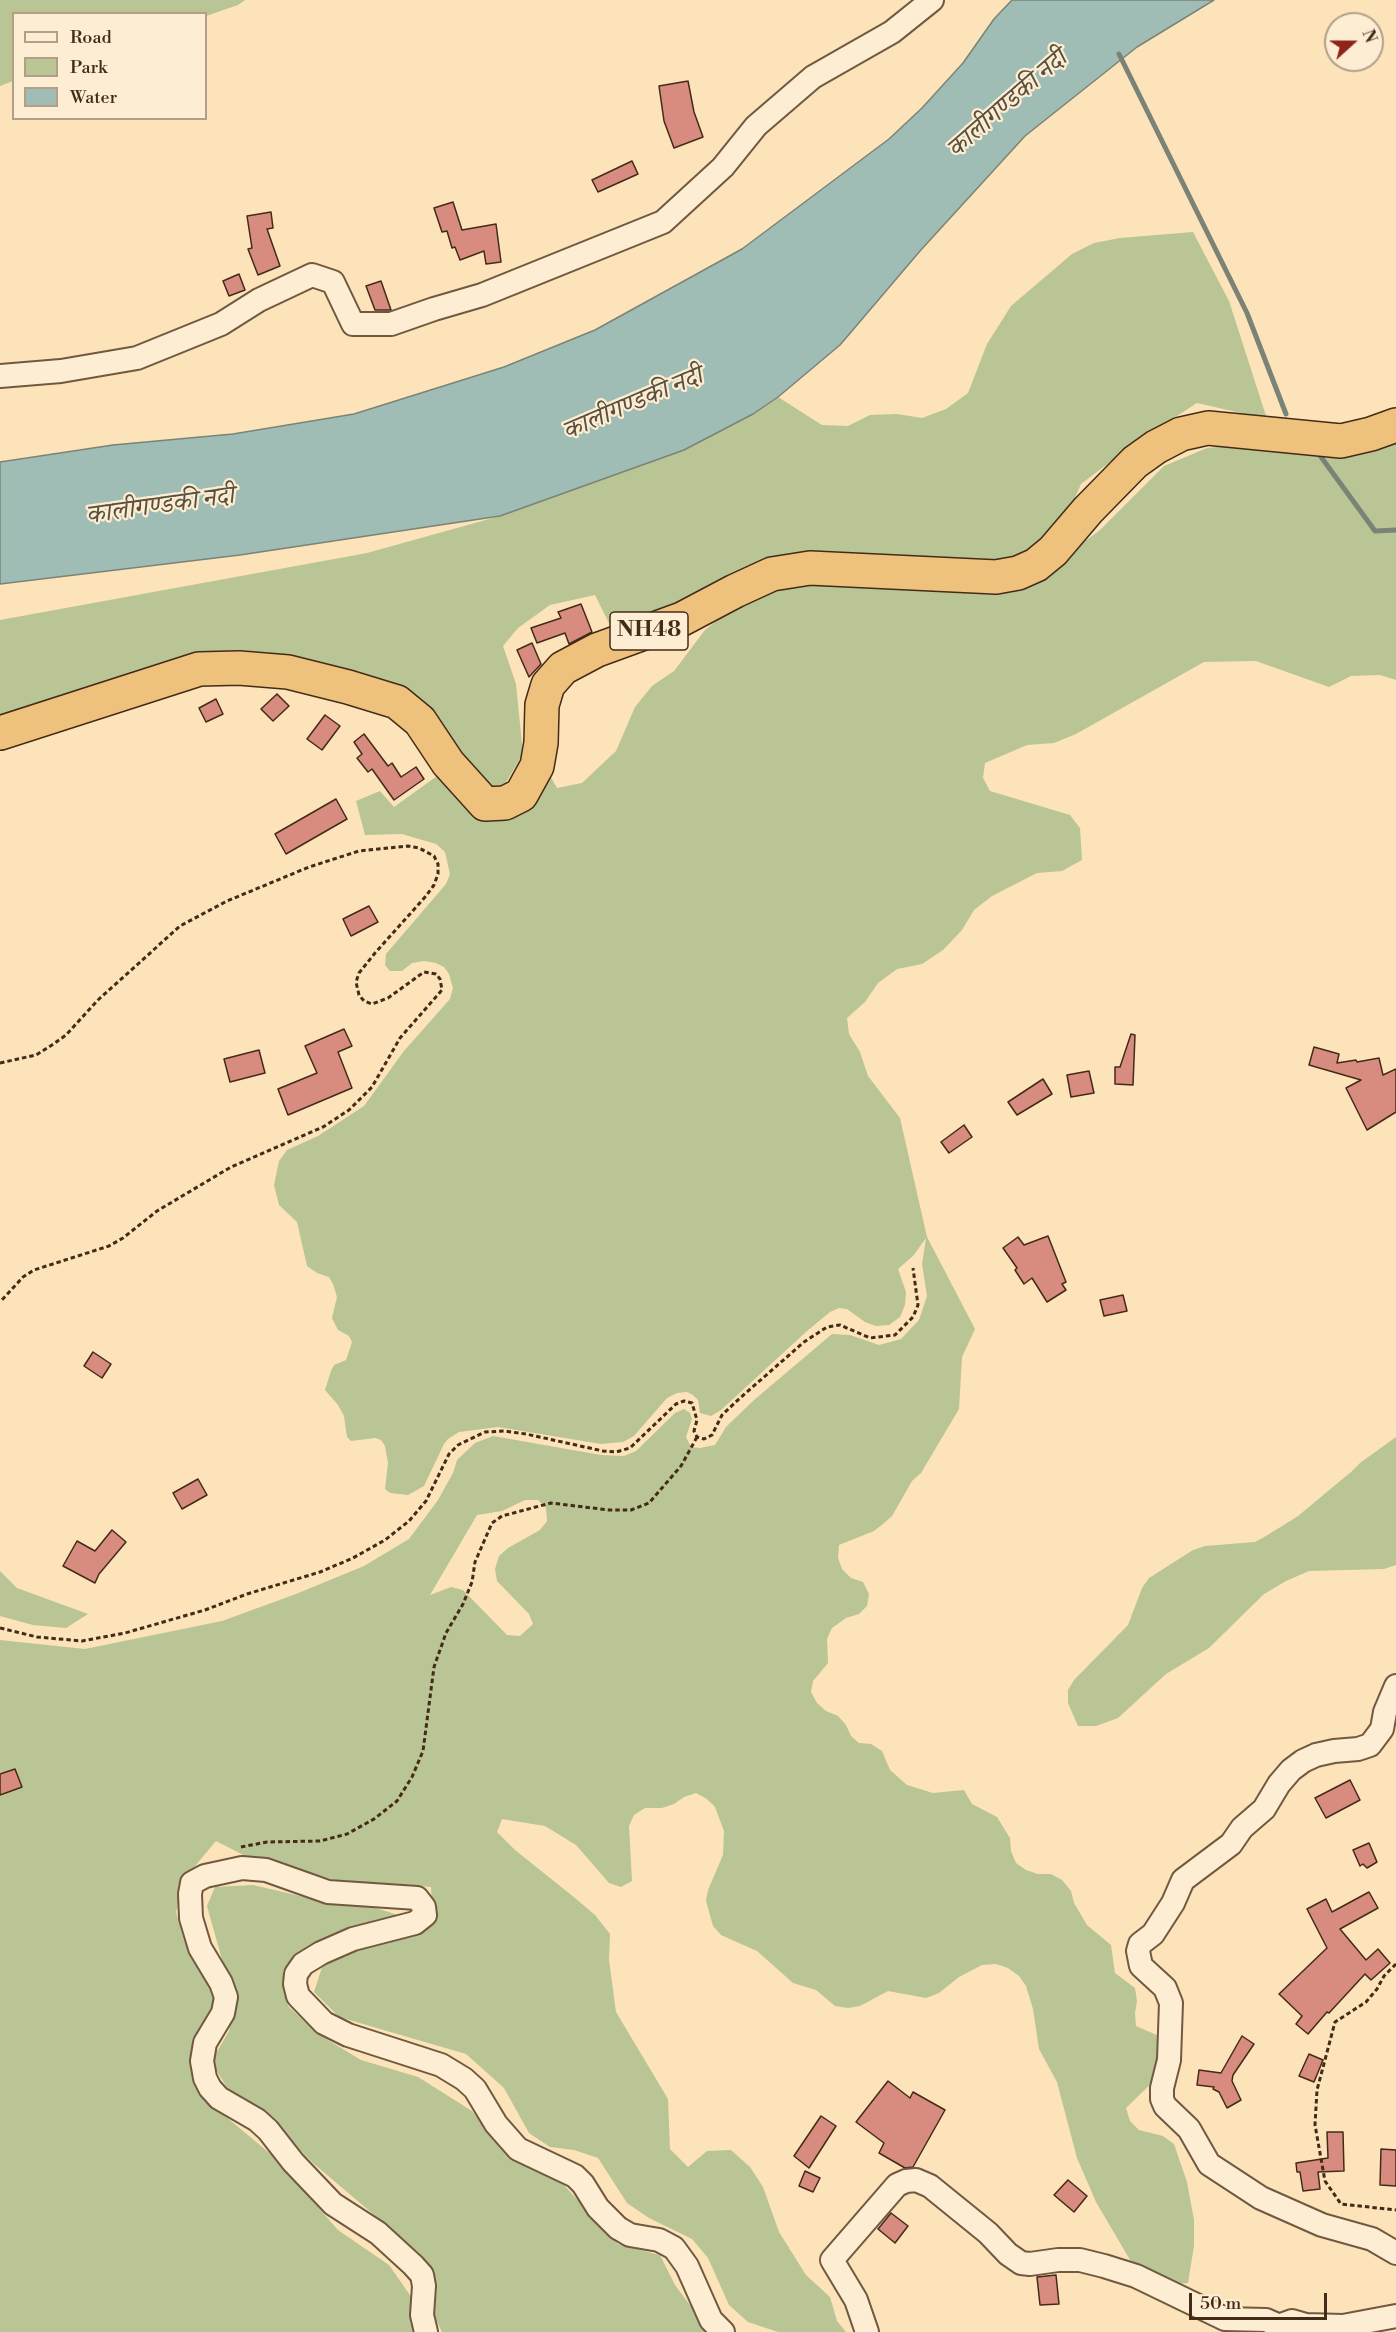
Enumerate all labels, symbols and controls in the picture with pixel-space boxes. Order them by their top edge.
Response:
legend [12,12,207,120]
north arrow [1324,12,1384,72]
text: Road [70,26,112,49]
text: N [1357,27,1381,46]
water label: कालीगण्डकी नदी [941,44,1075,166]
text: Park [70,56,107,79]
text: Water [70,86,117,109]
water label: कालीगण्डकी नदी [558,361,708,449]
water label: कालीगण्डकी नदी [84,481,236,533]
road number: NH48 [610,612,688,650]
scale bar [1192,2281,1330,2319]
text: 50 m [1200,2292,1241,2315]

